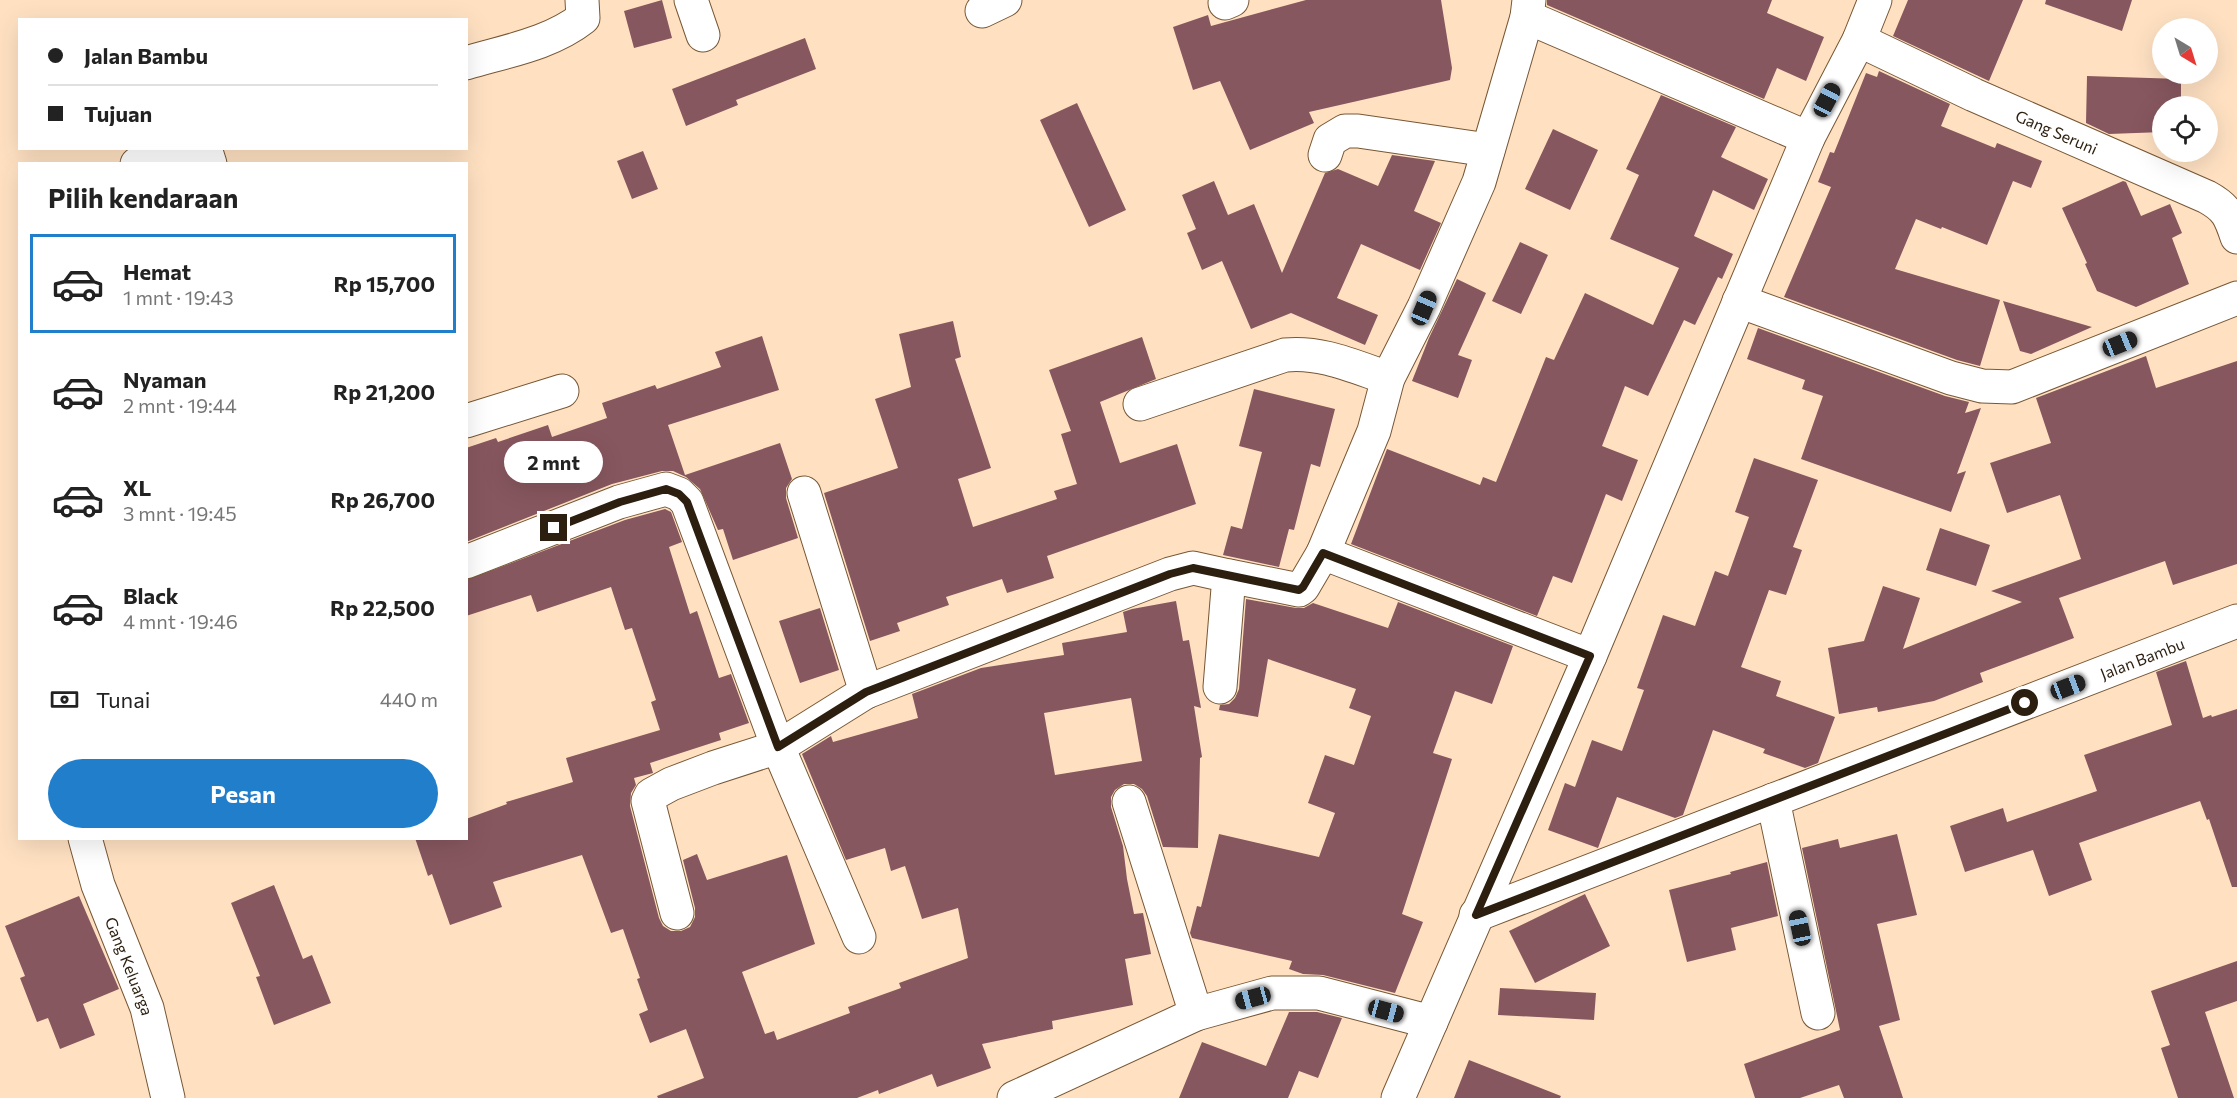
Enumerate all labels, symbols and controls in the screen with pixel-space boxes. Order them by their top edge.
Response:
north arrow [2152,18,2218,84]
map controls [2152,18,2218,162]
text: Jalan Bambu [84,42,208,69]
car [1811,80,1843,120]
button: locate [2152,96,2218,162]
text: Tujuan [84,100,152,127]
street label: Gang Seruni [2013,105,2101,158]
text: Pilih kendaraan [48,181,238,214]
icon: car [51,257,105,311]
text: Hemat [123,258,191,285]
text: Rp 15,700 [334,270,435,297]
text: 1 mnt · 19:43 [123,285,234,309]
car [1409,288,1439,328]
car [2100,329,2140,359]
icon: car [51,365,105,419]
text: Nyaman [123,366,206,393]
text: Rp 21,200 [333,378,435,405]
text: 2 mnt · 19:44 [123,393,237,417]
callout: 2 mnt [504,441,604,483]
text: 2 mnt [527,450,580,474]
icon: car [51,473,105,527]
text: XL [123,474,151,501]
text: Rp 26,700 [330,486,435,513]
text: 3 mnt · 19:45 [123,501,237,525]
route end [540,514,567,541]
icon: car [51,581,105,635]
text: Black [123,582,178,609]
text: Rp 22,500 [330,594,435,621]
text: 4 mnt · 19:46 [123,609,238,633]
street label: Jalan Bambu [2097,633,2187,683]
car [2048,672,2088,702]
icon: cash [48,683,81,716]
text: Tunai [96,686,150,713]
text: 440 m [380,687,438,711]
route start [2011,689,2038,716]
button: Pesan [48,759,438,828]
car [1787,909,1813,947]
street label: Gang Keluarga [102,914,158,1017]
car [1233,985,1273,1011]
car [1366,998,1406,1024]

